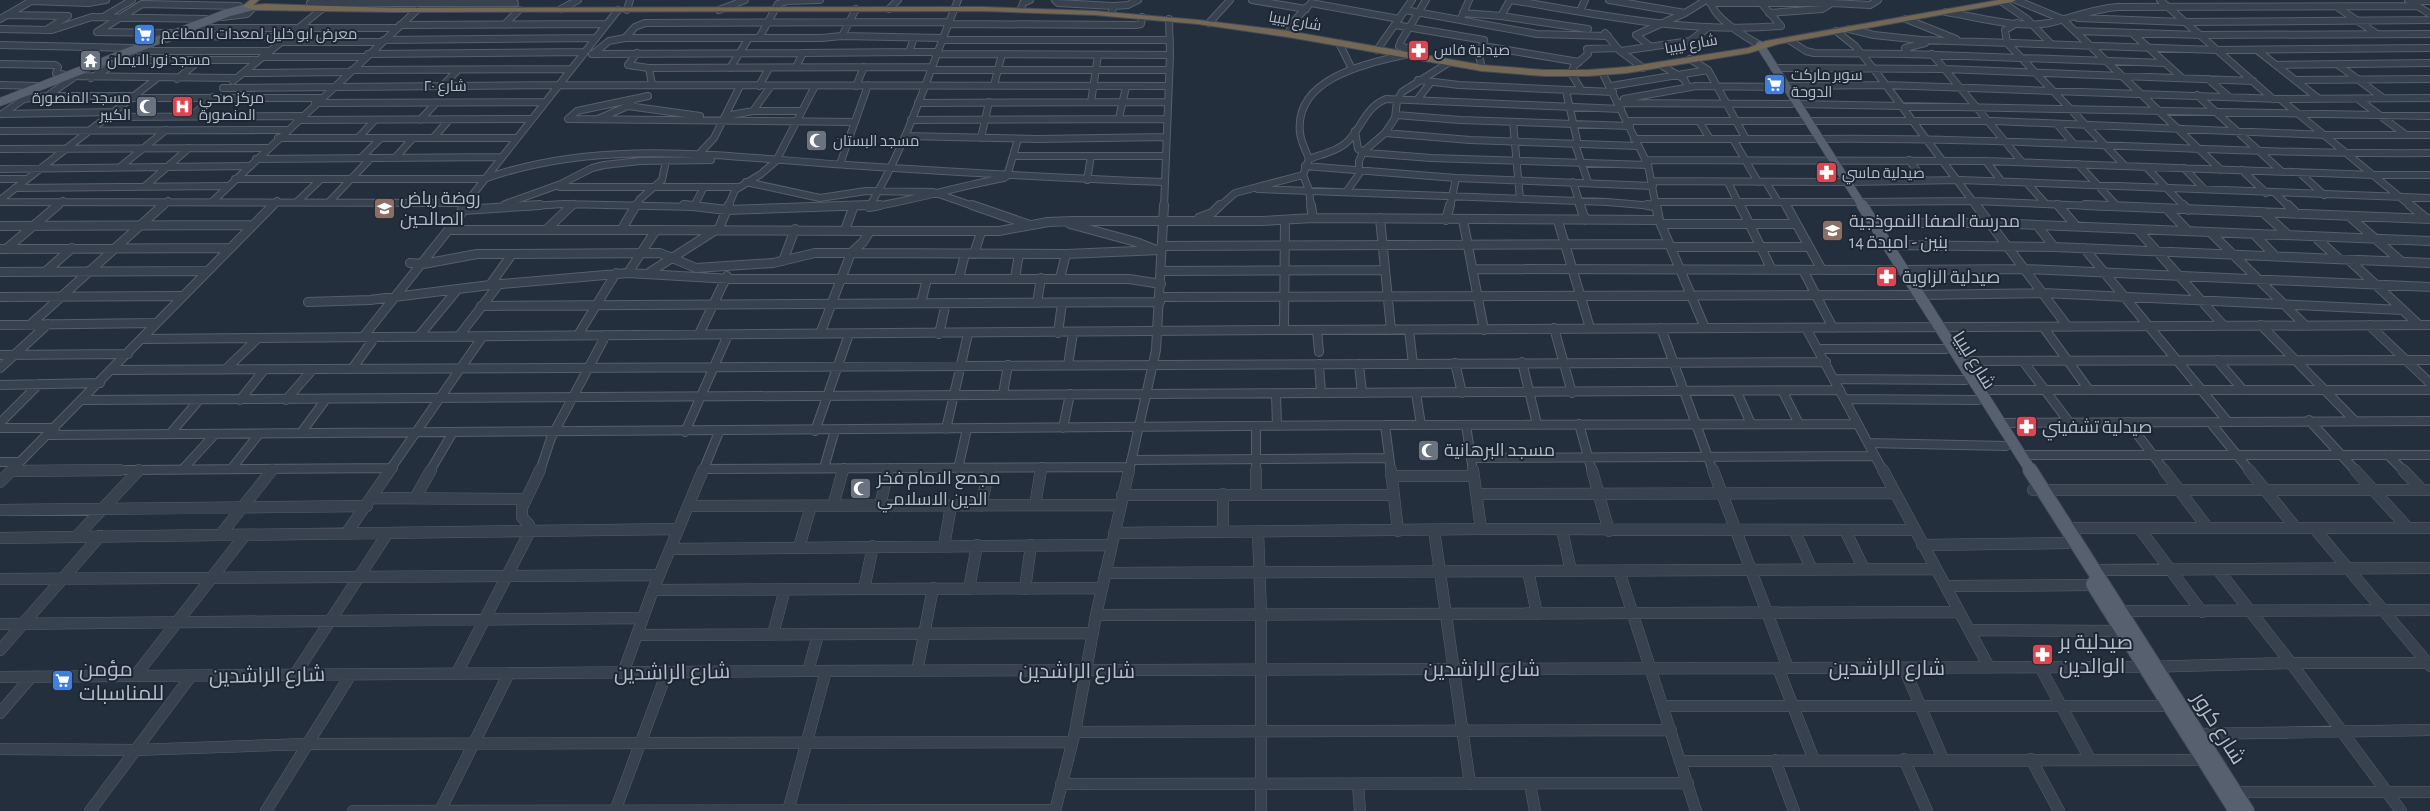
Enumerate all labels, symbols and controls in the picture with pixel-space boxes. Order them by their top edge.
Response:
street label: شارع ليبيا [1267,8,1323,36]
supermarket icon: معرض ابو خليل لمعدات المطاعم [133,22,157,46]
place label: معرض ابو خليل لمعدات المطاعم [161,27,357,44]
street label: شارع ليبيا [1663,31,1719,59]
pharmacy icon: صيدلية فاس [1406,38,1430,62]
place label: صيدلية فاس [1434,43,1510,60]
temple icon: مسجد نور الايمان [79,48,103,72]
place label: مسجد نور الايمان [107,53,210,70]
place label: سوبر ماركت الدوحة [1791,68,1863,101]
supermarket icon: سوبر ماركت الدوحة [1763,72,1787,96]
street label: شارع ٢٠ [423,78,467,97]
place label: مسجد المنصورة الكبير [32,91,131,124]
place label: مركز صحي المنصورة [199,91,264,124]
mosque icon: مسجد المنصورة الكبير [135,95,159,119]
hospital icon: مركز صحي المنصورة [171,95,195,119]
mosque icon: مسجد البستان [805,129,829,153]
place label: مسجد البستان [833,134,919,151]
pharmacy icon: صيدلية ماسي [1814,161,1838,185]
place label: صيدلية ماسي [1842,166,1925,185]
place label: روضة رياض الصالحين [400,190,480,230]
school or university icon: روضة رياض الصالحين [372,196,396,220]
place label: مدرسة الصفا النموذجية بنين - امبدة 14 [1849,213,2020,253]
school or university icon: مدرسة الصفا النموذجية بنين - امبدة 14 [1821,219,1845,243]
pharmacy icon: صيدلية الزاوية [1874,265,1898,289]
place label: صيدلية الزاوية [1902,269,2000,288]
street label: شارع ليبيا [1947,328,1999,393]
pharmacy icon: صيدلية تشفيني [2014,415,2038,439]
place label: صيدلية تشفيني [2042,418,2152,441]
mosque icon: مسجد البرهانية [1416,438,1440,462]
place label: مسجد البرهانية [1444,442,1555,461]
place label: مجمع الامام فخر الدين الاسلامي [876,470,1001,513]
mosque icon: مجمع الامام فخر الدين الاسلامي [849,476,873,500]
place label: صيدلية بر الوالدين [2058,632,2133,679]
pharmacy icon: صيدلية بر الوالدين [2031,642,2055,666]
street label: شارع الراشدين [1829,658,1945,682]
place label: مؤمن للمناسبات [79,659,164,704]
street label: شارع الراشدين [1424,659,1540,683]
street label: شارع الراشدين [614,661,730,687]
street label: شارع الراشدين [1019,661,1135,685]
street label: شارع الراشدين [209,664,325,690]
supermarket icon: مؤمن للمناسبات [51,669,75,693]
street label: شارع كرور [2185,688,2249,770]

